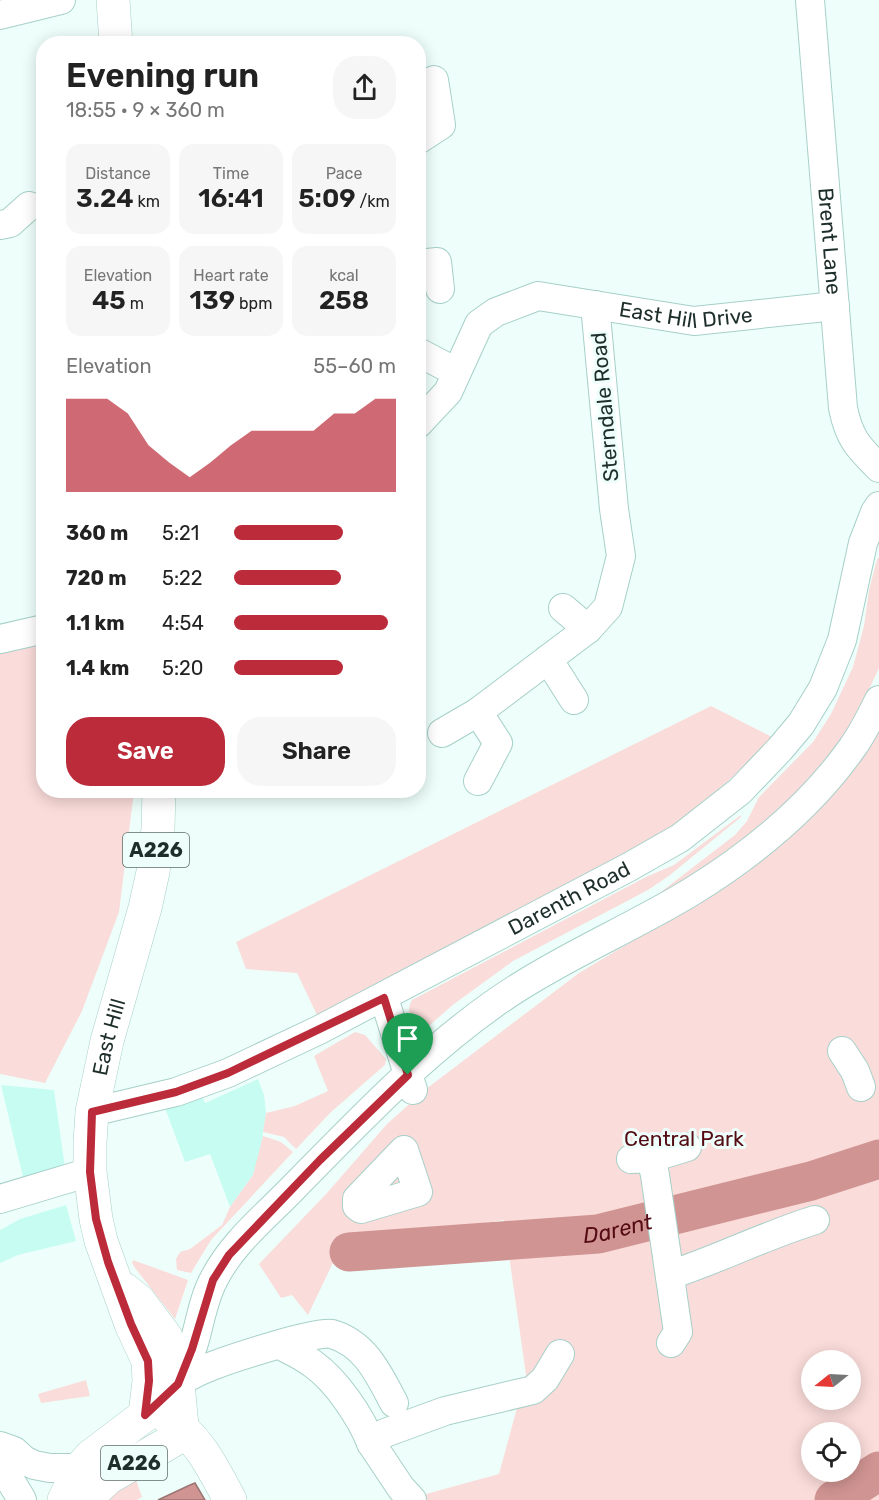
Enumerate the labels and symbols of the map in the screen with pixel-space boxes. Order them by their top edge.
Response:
street label: Brent Lane [813,187,847,296]
street label: East Hill Drive [617,296,754,333]
street label: Sterndale Road [586,331,623,483]
road number: A226 [123,833,189,867]
street label: Darenth Road [504,856,634,940]
street label: East Hill [87,996,131,1078]
pin [382,1013,433,1075]
park label: Central Park [624,1126,744,1151]
water label: Darent [582,1208,656,1249]
north arrow [801,1350,861,1410]
road number: A226 [101,1446,167,1480]

